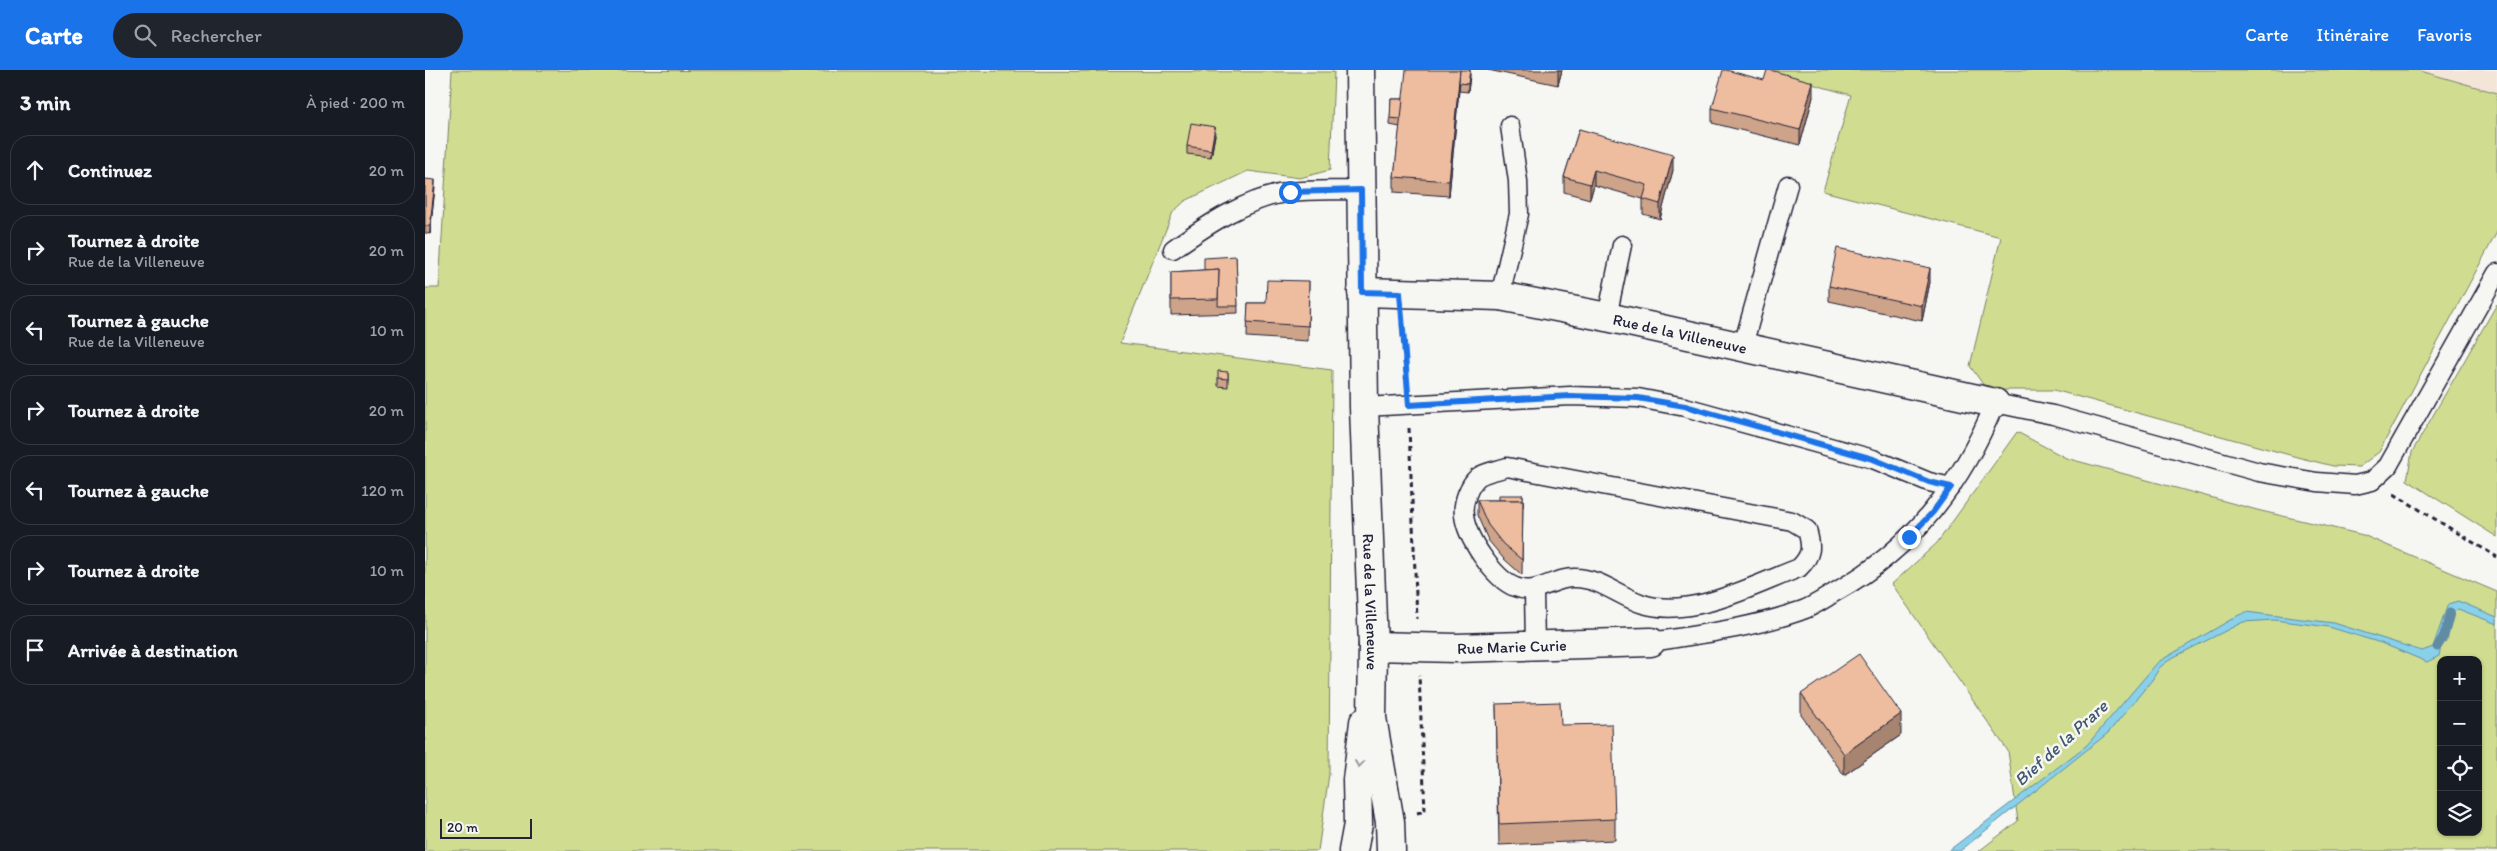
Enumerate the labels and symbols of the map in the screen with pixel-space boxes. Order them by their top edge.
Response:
route start [1279,181,1302,204]
street label: Rue de la Villeneuve [1611,310,1749,358]
route end [1898,526,1921,549]
street label: Rue de la Villeneuve [1359,533,1382,671]
street label: Rue Marie Curie [1457,636,1567,658]
water label: Bief de la Prare [2010,694,2113,791]
one-way arrow [1354,761,1365,769]
scale bar [440,816,533,839]

